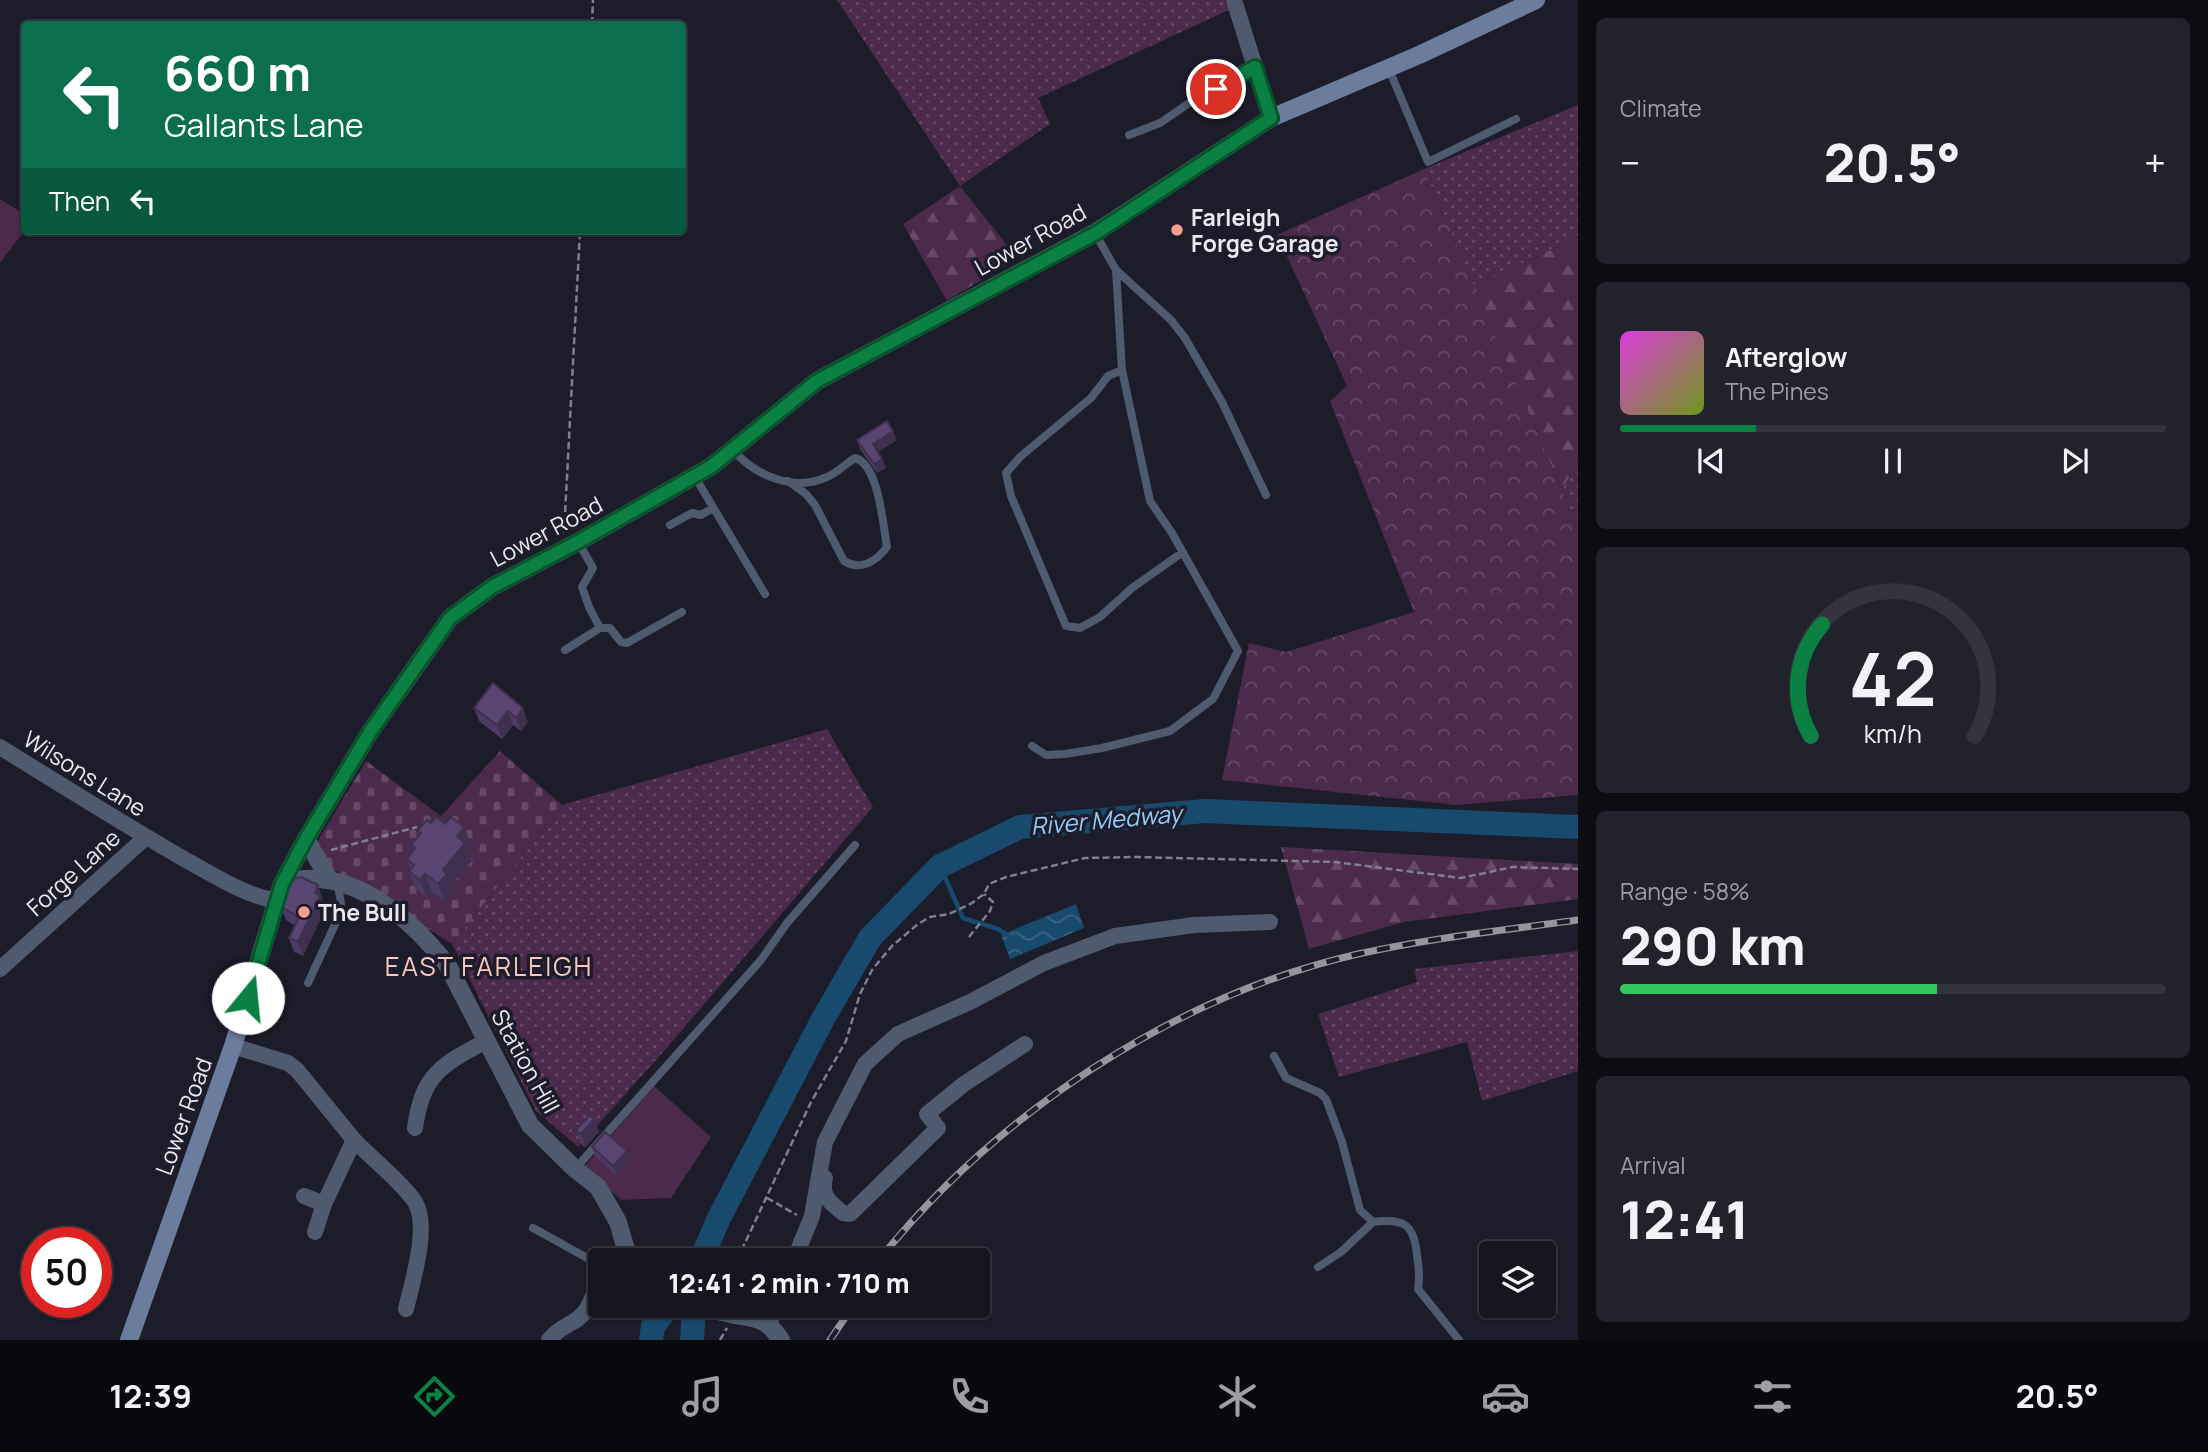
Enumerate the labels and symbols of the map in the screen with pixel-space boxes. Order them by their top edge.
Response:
pin [1186,59,1246,119]
street label: Lower Road [968,195,1092,283]
place label: Farleigh Forge Garage [1191,201,1339,259]
marker: Farleigh Forge Garage [1169,222,1185,238]
street label: Lower Road [484,488,608,574]
street label: Wilsons Lane [17,723,153,823]
water label: River Medway [1029,796,1186,842]
street label: Forge Lane [19,821,127,923]
place label: The Bull [318,896,407,928]
marker: The Bull [296,904,312,920]
district label: EAST FARLEIGH [385,948,593,984]
position arrow [211,961,285,1035]
street label: Station Hill [484,1003,568,1119]
street label: Lower Road [147,1053,219,1179]
speed limit sign: 50 [21,1227,112,1318]

